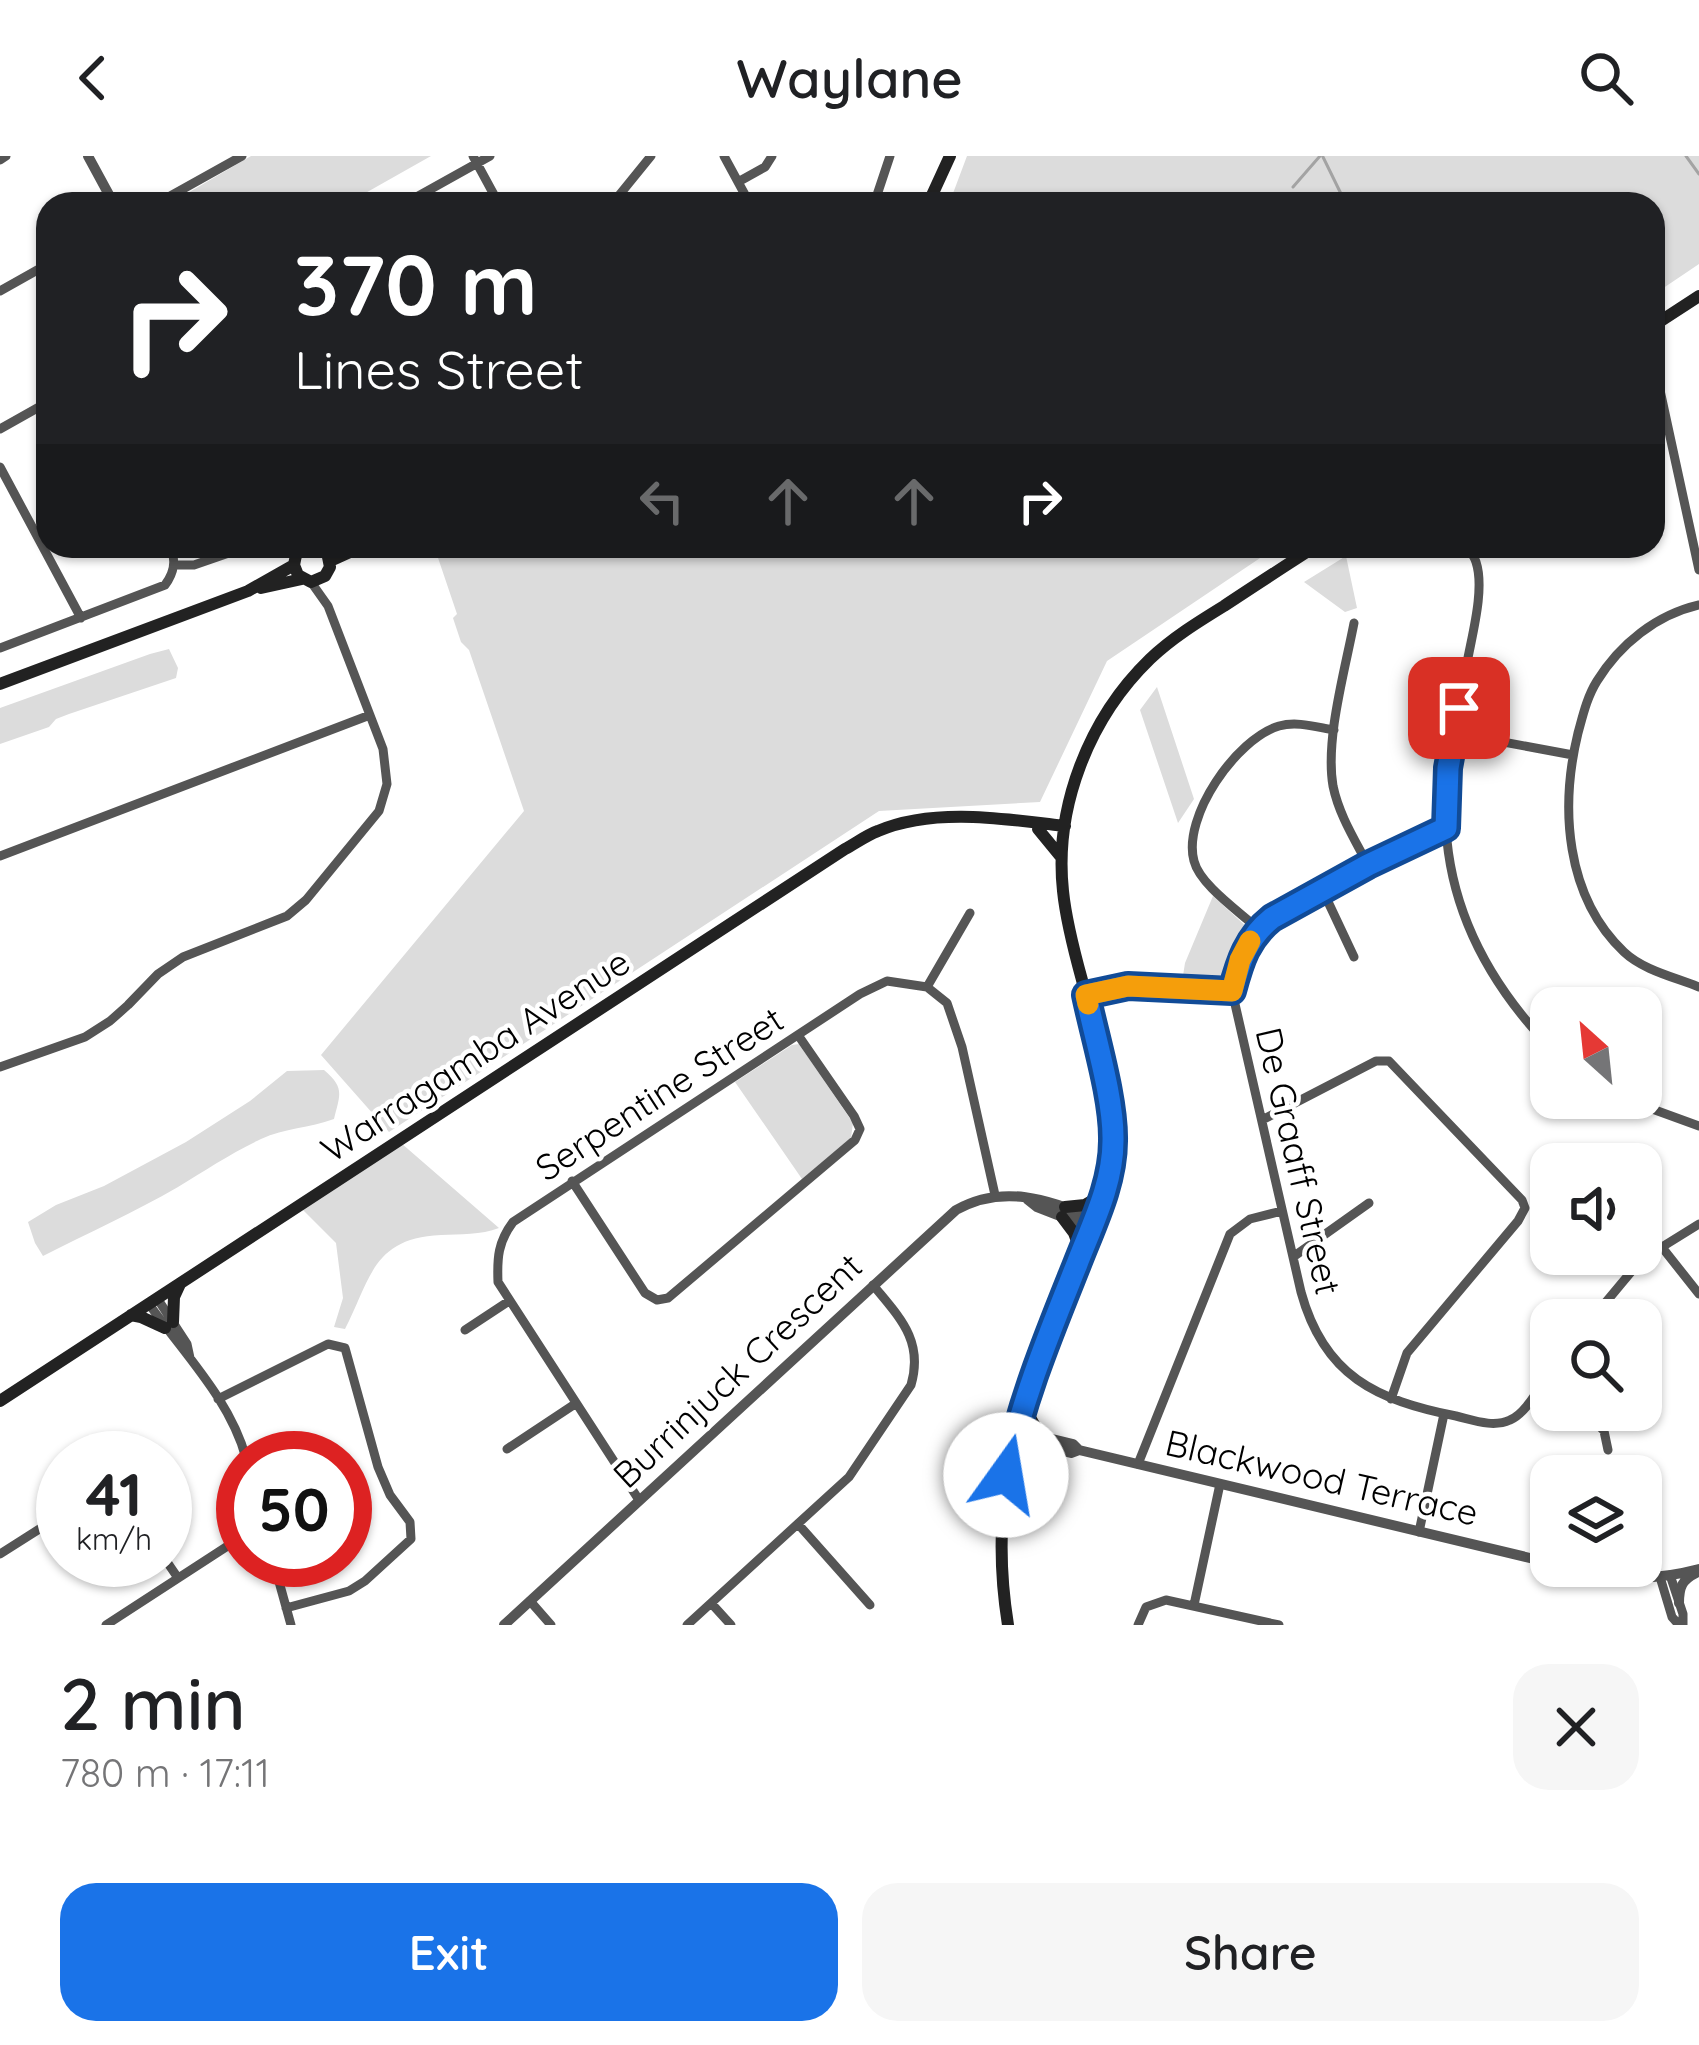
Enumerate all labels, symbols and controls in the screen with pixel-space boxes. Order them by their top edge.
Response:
text: Waylane [736,44,963,112]
icon: back [60,45,126,111]
icon: search [1573,45,1639,111]
text: 370 m [294,231,538,336]
icon: right [96,240,252,396]
text: Lines Street [294,335,584,403]
icon: left [629,468,695,534]
icon: ahead [755,468,821,534]
icon: ahead [881,468,947,534]
icon: right [1007,468,1073,534]
pin [1408,657,1510,759]
icon: arrive [1426,675,1492,741]
street label: Warragamba Avenue [312,938,638,1172]
north arrow [1530,987,1662,1119]
map controls [1530,987,1662,1587]
street label: Serpentine Street [527,996,791,1190]
street label: De Graaff Street [1246,1023,1352,1299]
button: sound [1530,1143,1662,1275]
street label: Burrinjuck Crescent [603,1243,871,1497]
button: search [1530,1299,1662,1431]
position arrow [943,1412,1069,1538]
street label: Blackwood Terrace [1161,1419,1483,1535]
speed limit sign: 50 [216,1431,372,1587]
button: layers [1530,1455,1662,1587]
text: 41 [86,1456,142,1531]
text: km/h [76,1520,152,1558]
text: 2 min [60,1658,246,1748]
button: close [1513,1664,1639,1790]
text: 780 m · 17:11 [60,1748,270,1797]
button: Exit [60,1883,838,2021]
button: Share [862,1883,1639,2021]

